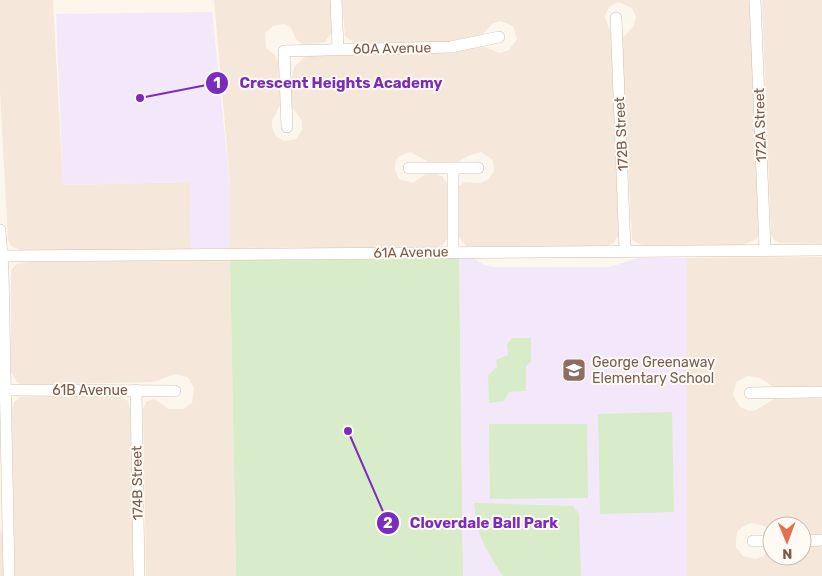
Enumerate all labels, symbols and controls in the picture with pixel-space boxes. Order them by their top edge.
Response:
street label: 60A Avenue [353,39,432,58]
callout: Crescent Heights Academy [205,68,453,98]
text: 1 [213,74,221,92]
text: Crescent Heights Academy [240,74,442,92]
street label: 172A Street [751,87,770,162]
street label: 172B Street [611,96,632,172]
street label: 61A Avenue [373,243,449,262]
place label: George Greenaway Elementary School [592,354,715,387]
school or university icon: George Greenaway Elementary School [561,357,587,383]
street label: 61B Avenue [52,382,128,399]
street label: 174B Street [128,445,147,520]
callout: Cloverdale Ball Park [375,508,569,538]
text: 2 [383,514,393,532]
text: Cloverdale Ball Park [410,514,558,532]
north arrow [762,516,812,566]
text: N [782,545,792,562]

